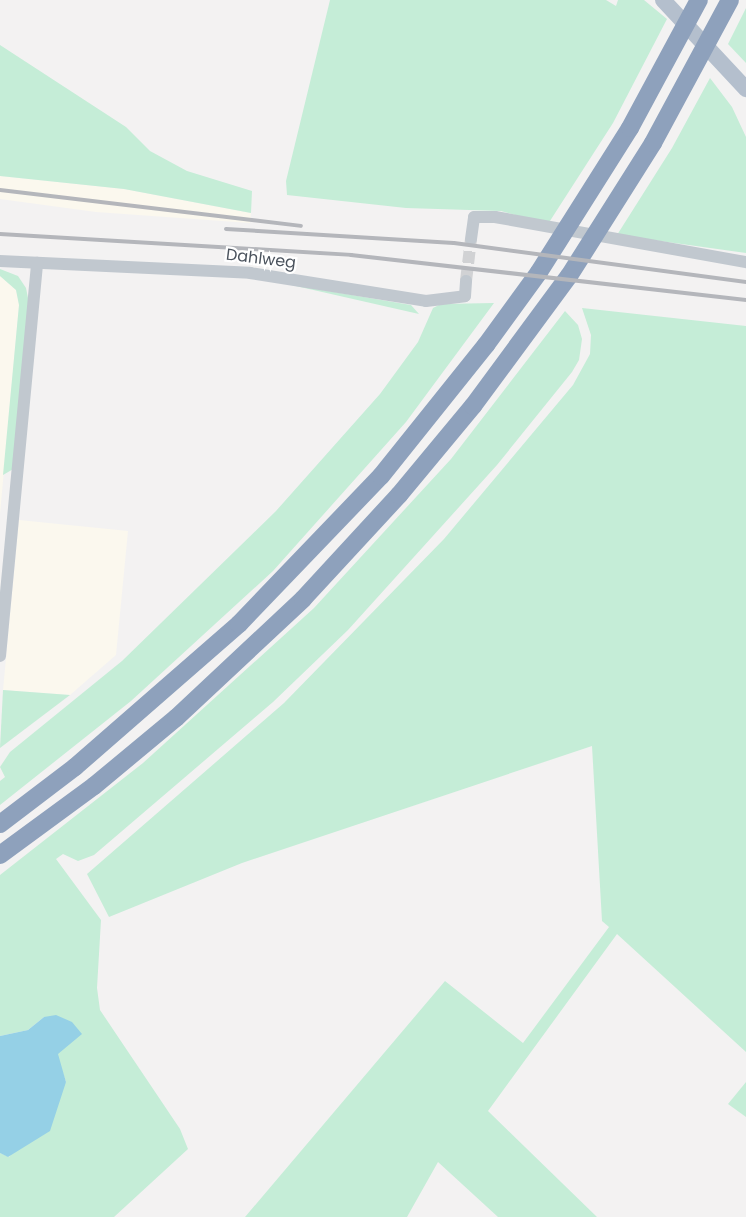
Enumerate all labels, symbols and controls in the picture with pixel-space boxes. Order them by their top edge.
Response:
street label: Dahlweg [225,245,297,273]

